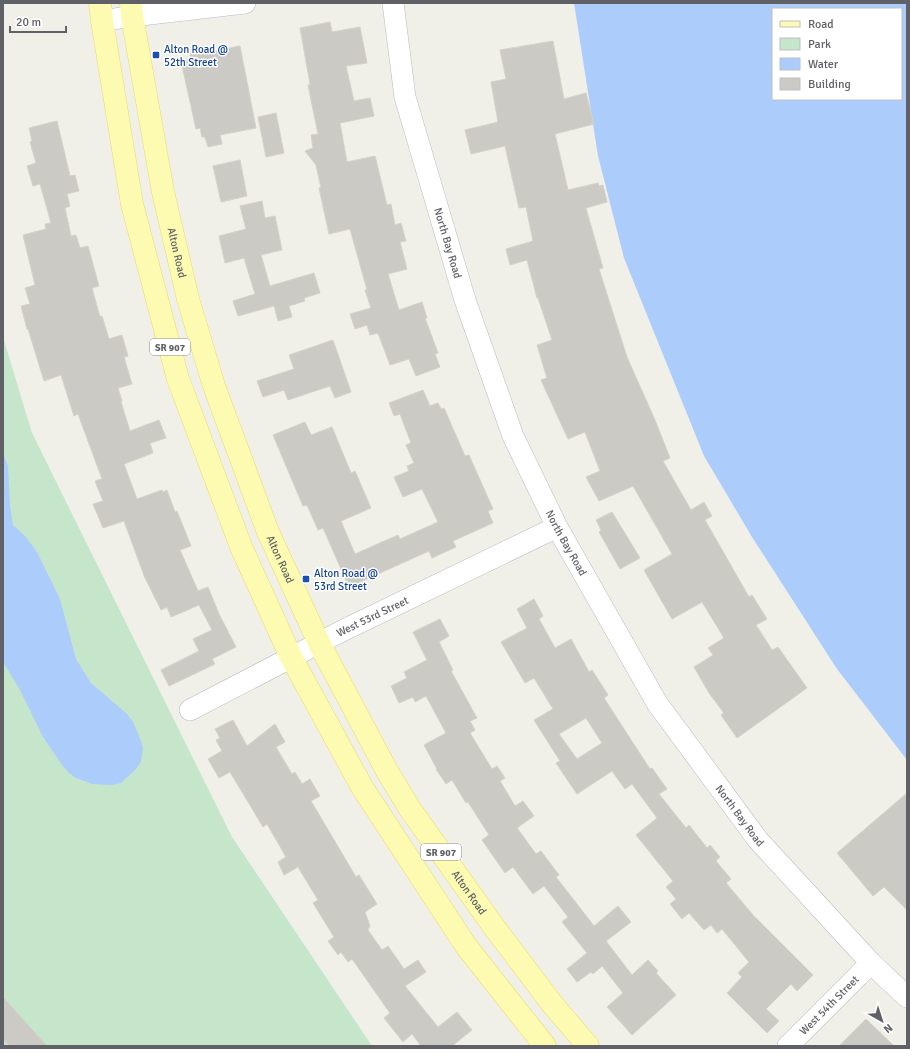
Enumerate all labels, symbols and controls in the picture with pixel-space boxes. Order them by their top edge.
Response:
scale bar [10,8,66,34]
legend [772,8,902,100]
text: 20 m [16,15,41,30]
text: Road [808,17,834,32]
text: Park [808,37,831,52]
place label: Alton Road @ 52th Street [164,43,228,69]
marker: Alton Road @ 52th Street [151,50,161,60]
text: Water [808,57,839,72]
text: Building [808,77,851,92]
street label: North Bay Road [431,206,464,280]
street label: Alton Road [165,226,189,279]
road number: SR 907 [150,339,190,355]
street label: North Bay Road [543,508,589,578]
street label: Alton Road [263,533,297,585]
place label: Alton Road @ 53rd Street [314,567,378,593]
marker: Alton Road @ 53rd Street [301,574,311,584]
street label: West 53rd Street [334,594,411,640]
street label: North Bay Road [713,783,767,849]
road number: SR 907 [421,844,461,860]
street label: Alton Road [449,868,489,917]
street label: West 54th Street [797,973,862,1038]
north arrow [862,1001,902,1041]
text: N [881,1021,895,1036]

